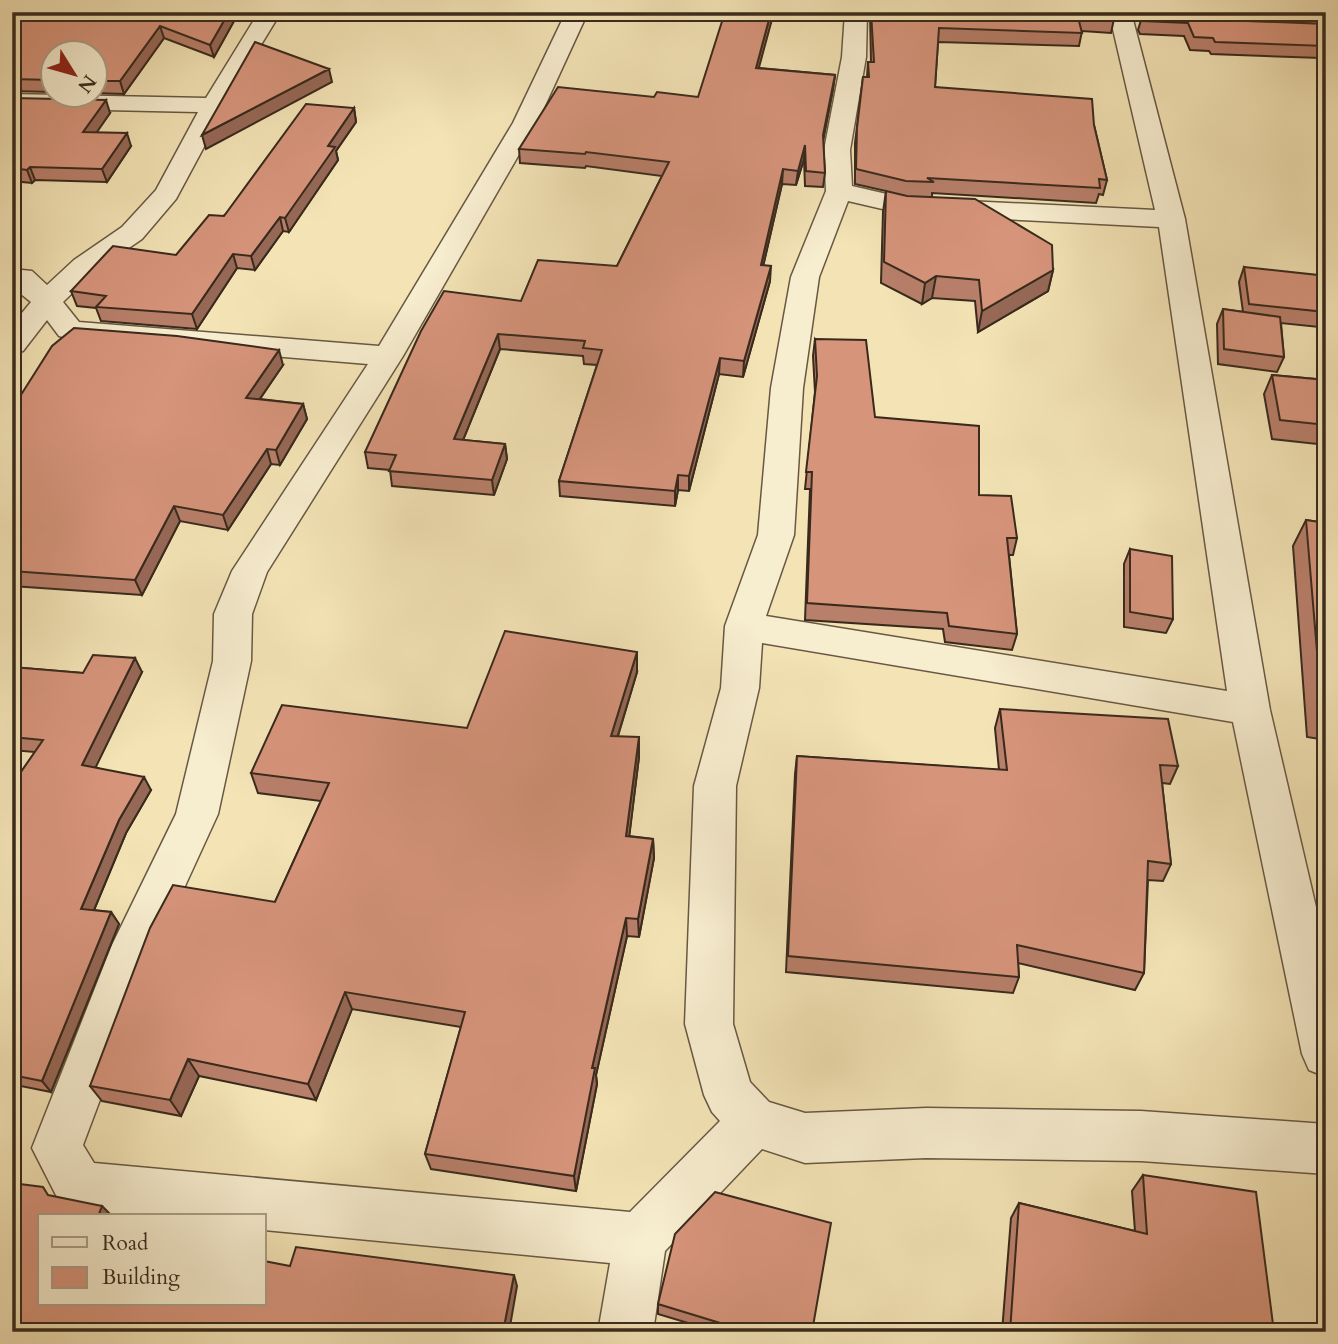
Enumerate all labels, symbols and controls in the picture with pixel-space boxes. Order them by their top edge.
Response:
north arrow [38,38,108,108]
text: N [71,69,102,98]
legend [38,1214,266,1306]
text: Road [102,1229,148,1258]
text: Building [102,1263,180,1292]

